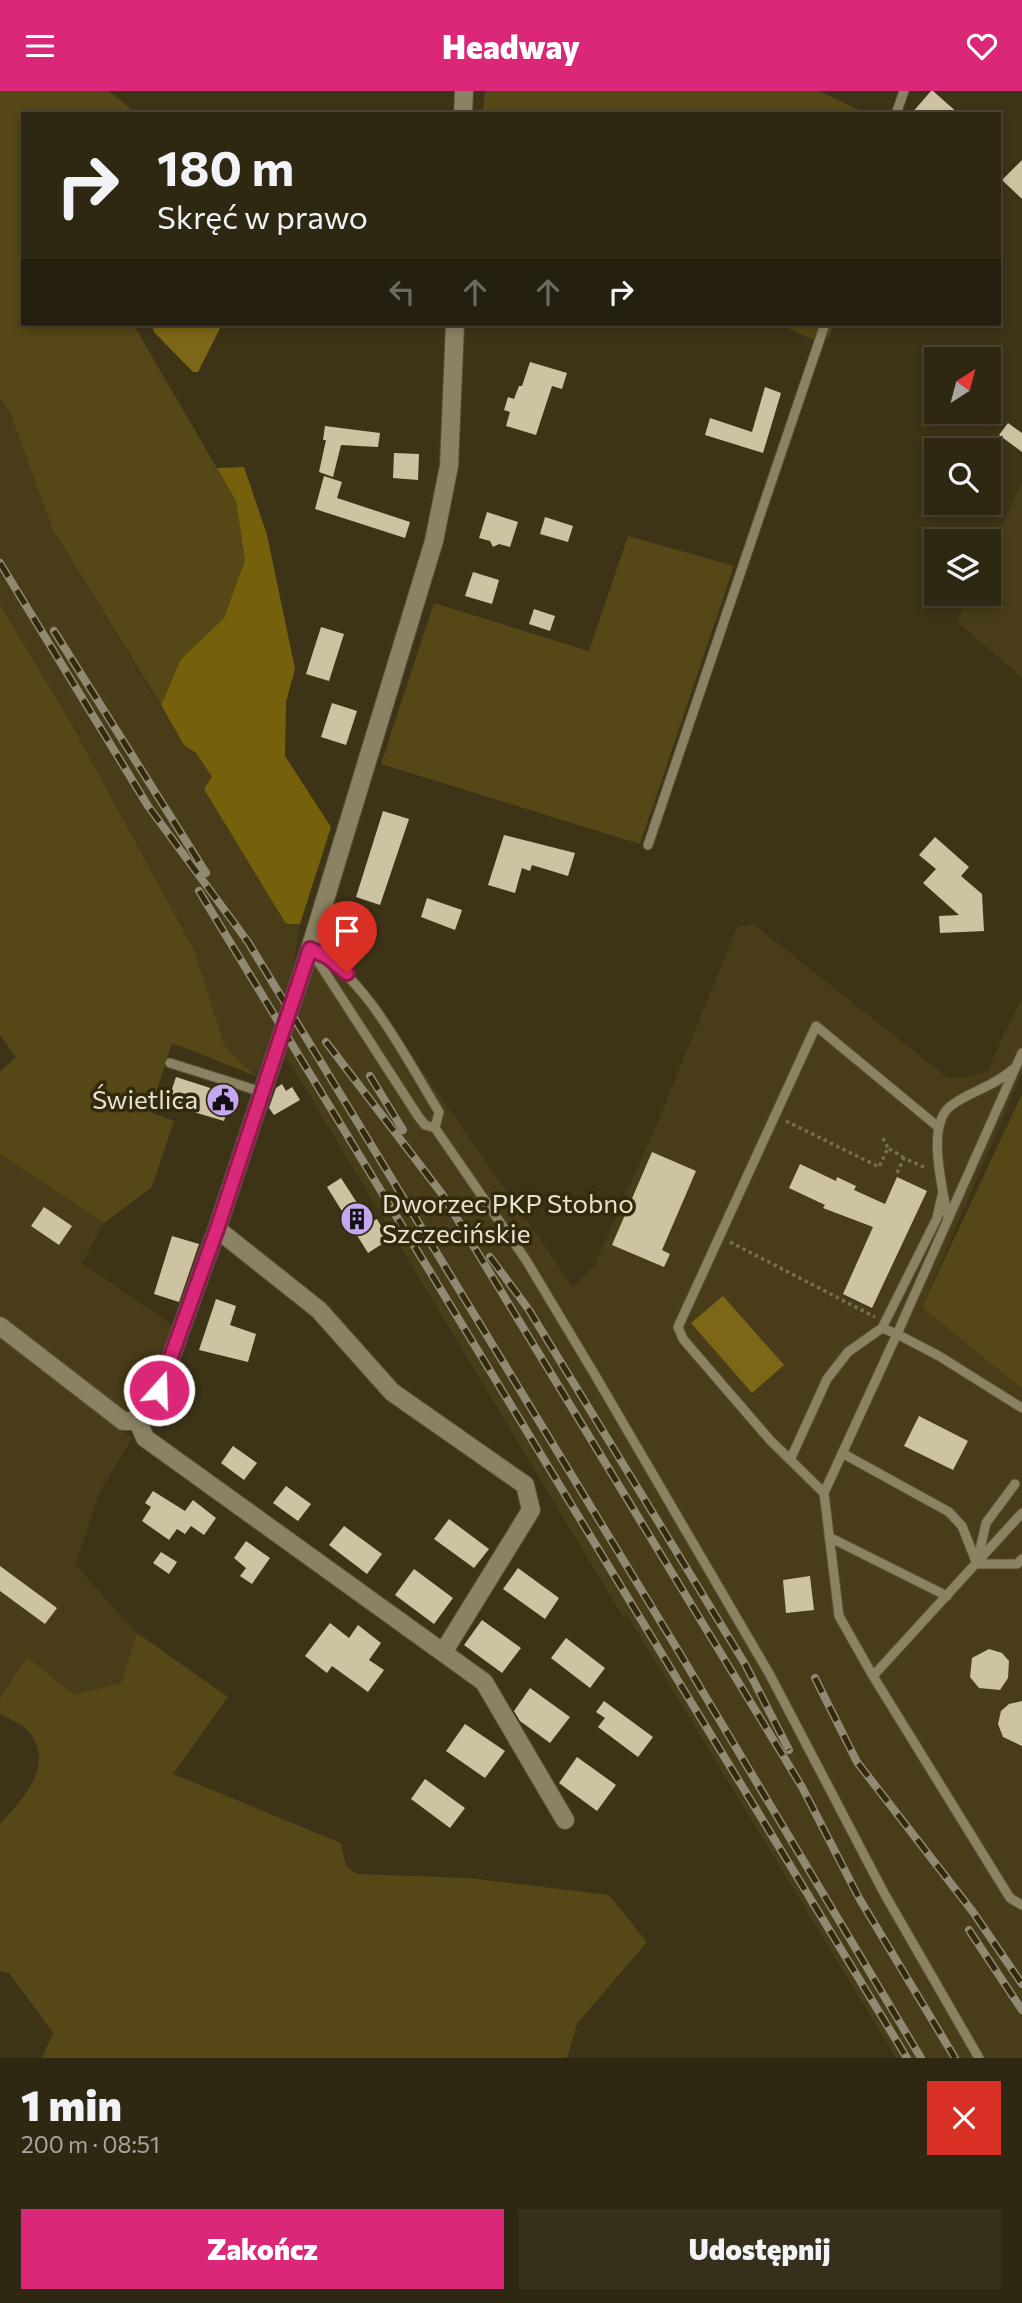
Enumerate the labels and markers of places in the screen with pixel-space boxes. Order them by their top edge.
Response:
pin [317,901,377,973]
public building icon: Świetlica [204,1081,242,1119]
place label: Świetlica [92,1083,198,1114]
place label: Dworzec PKP Stobno Szczecińskie [382,1187,634,1248]
building icon: Dworzec PKP Stobno Szczecińskie [338,1200,376,1238]

